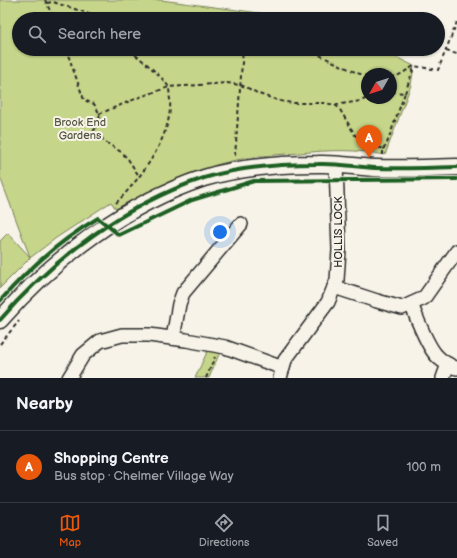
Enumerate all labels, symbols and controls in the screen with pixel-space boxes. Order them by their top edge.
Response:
search box [12,12,445,56]
icon: search [26,23,48,45]
text: Search here [58,25,141,44]
north arrow [361,68,397,104]
park label: Brook End Gardens [54,116,106,142]
pin: A [356,125,382,158]
street label: HOLLIS LOCK [332,195,345,268]
your location [210,222,230,242]
text: Nearby [16,394,73,414]
text: Shopping Centre [54,449,169,468]
text: A [25,459,33,475]
text: 100 m [406,459,441,475]
text: Bus stop · Chelmer Village Way [54,468,234,484]
tab: Map [59,512,81,549]
tab: Directions [199,512,249,549]
tab: Saved [367,512,398,549]

